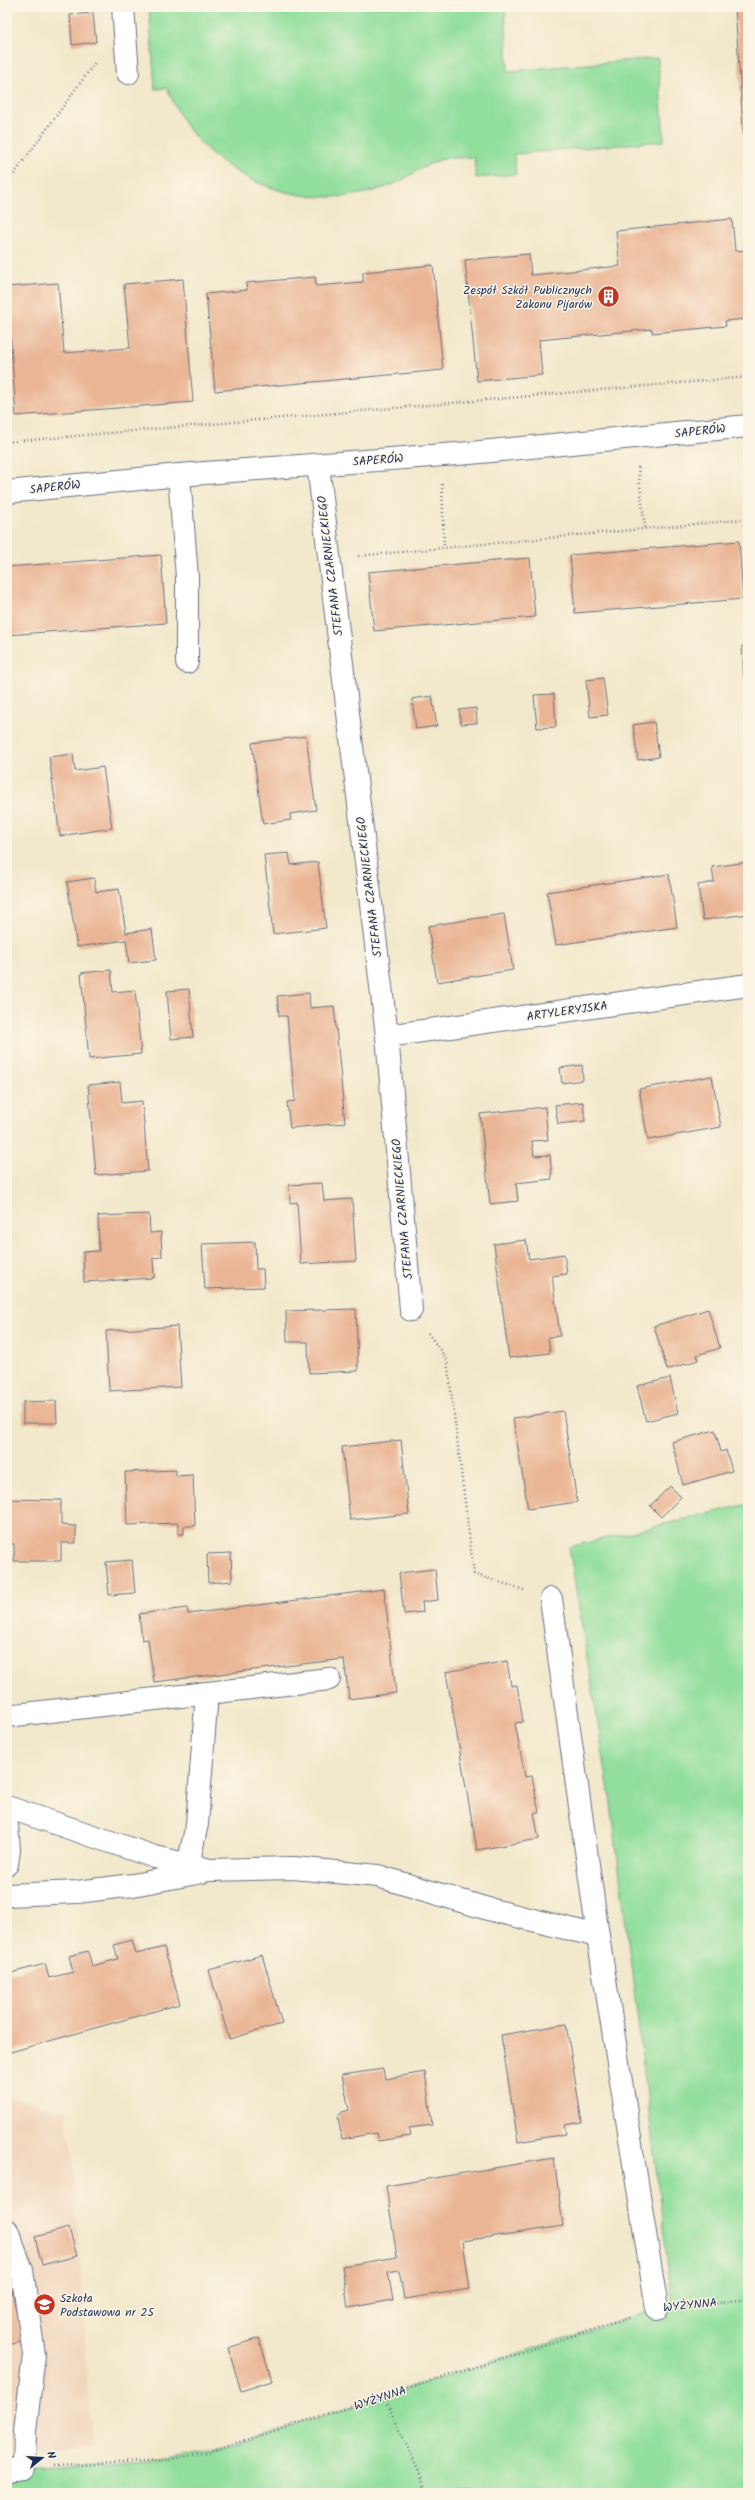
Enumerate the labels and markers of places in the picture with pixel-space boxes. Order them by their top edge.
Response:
place label: Zespół Szkół Publicznych Zakonu Pijarów [463,281,593,314]
building icon: Zespół Szkół Publicznych Zakonu Pijarów [595,284,621,310]
place label: Szkoła Podstawowa nr 25 [60,2289,156,2322]
school or university icon: Szkoła Podstawowa nr 25 [32,2292,58,2318]

